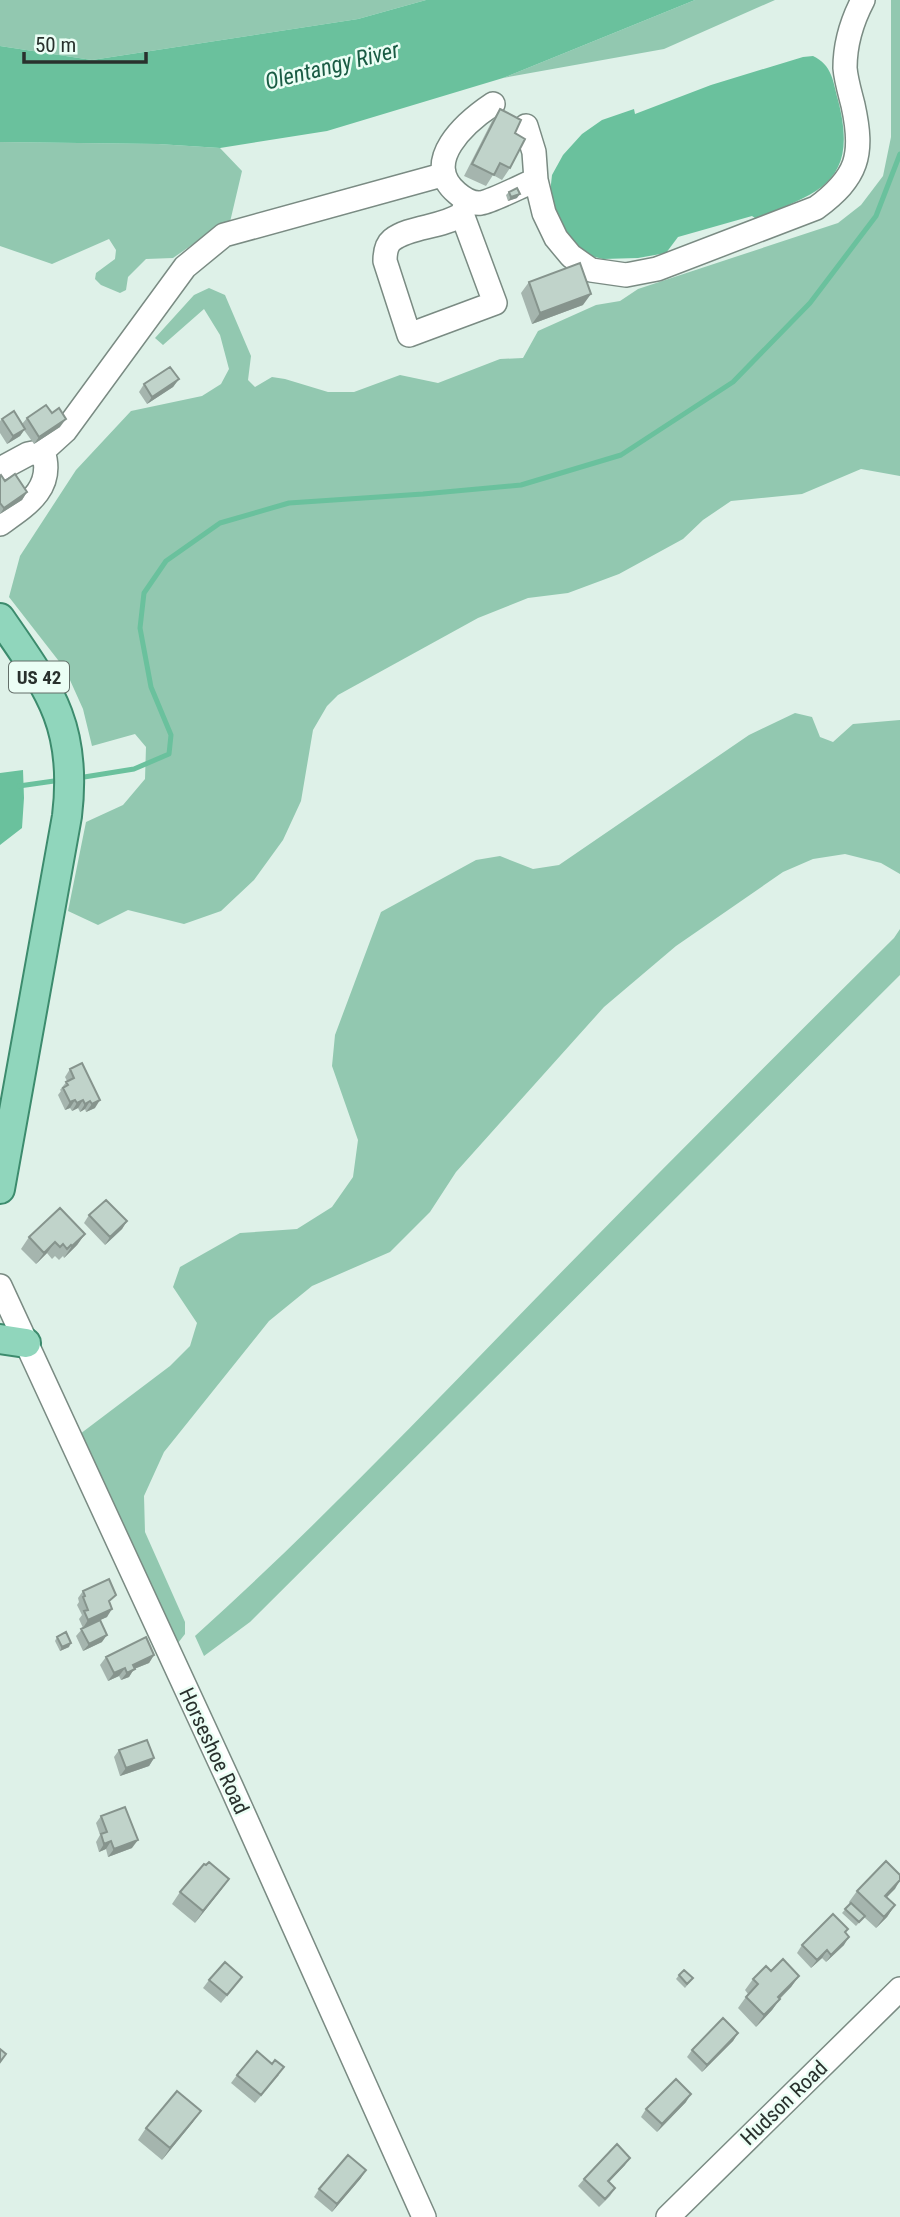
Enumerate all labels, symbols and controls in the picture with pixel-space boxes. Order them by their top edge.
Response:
scale bar [24,21,147,65]
text: 50 m [35,33,76,57]
water label: Olentangy River [262,36,403,96]
road number: US 42 [9,662,69,692]
street label: Horseshoe Road [174,1684,254,1818]
street label: Hudson Road [736,2056,832,2150]

